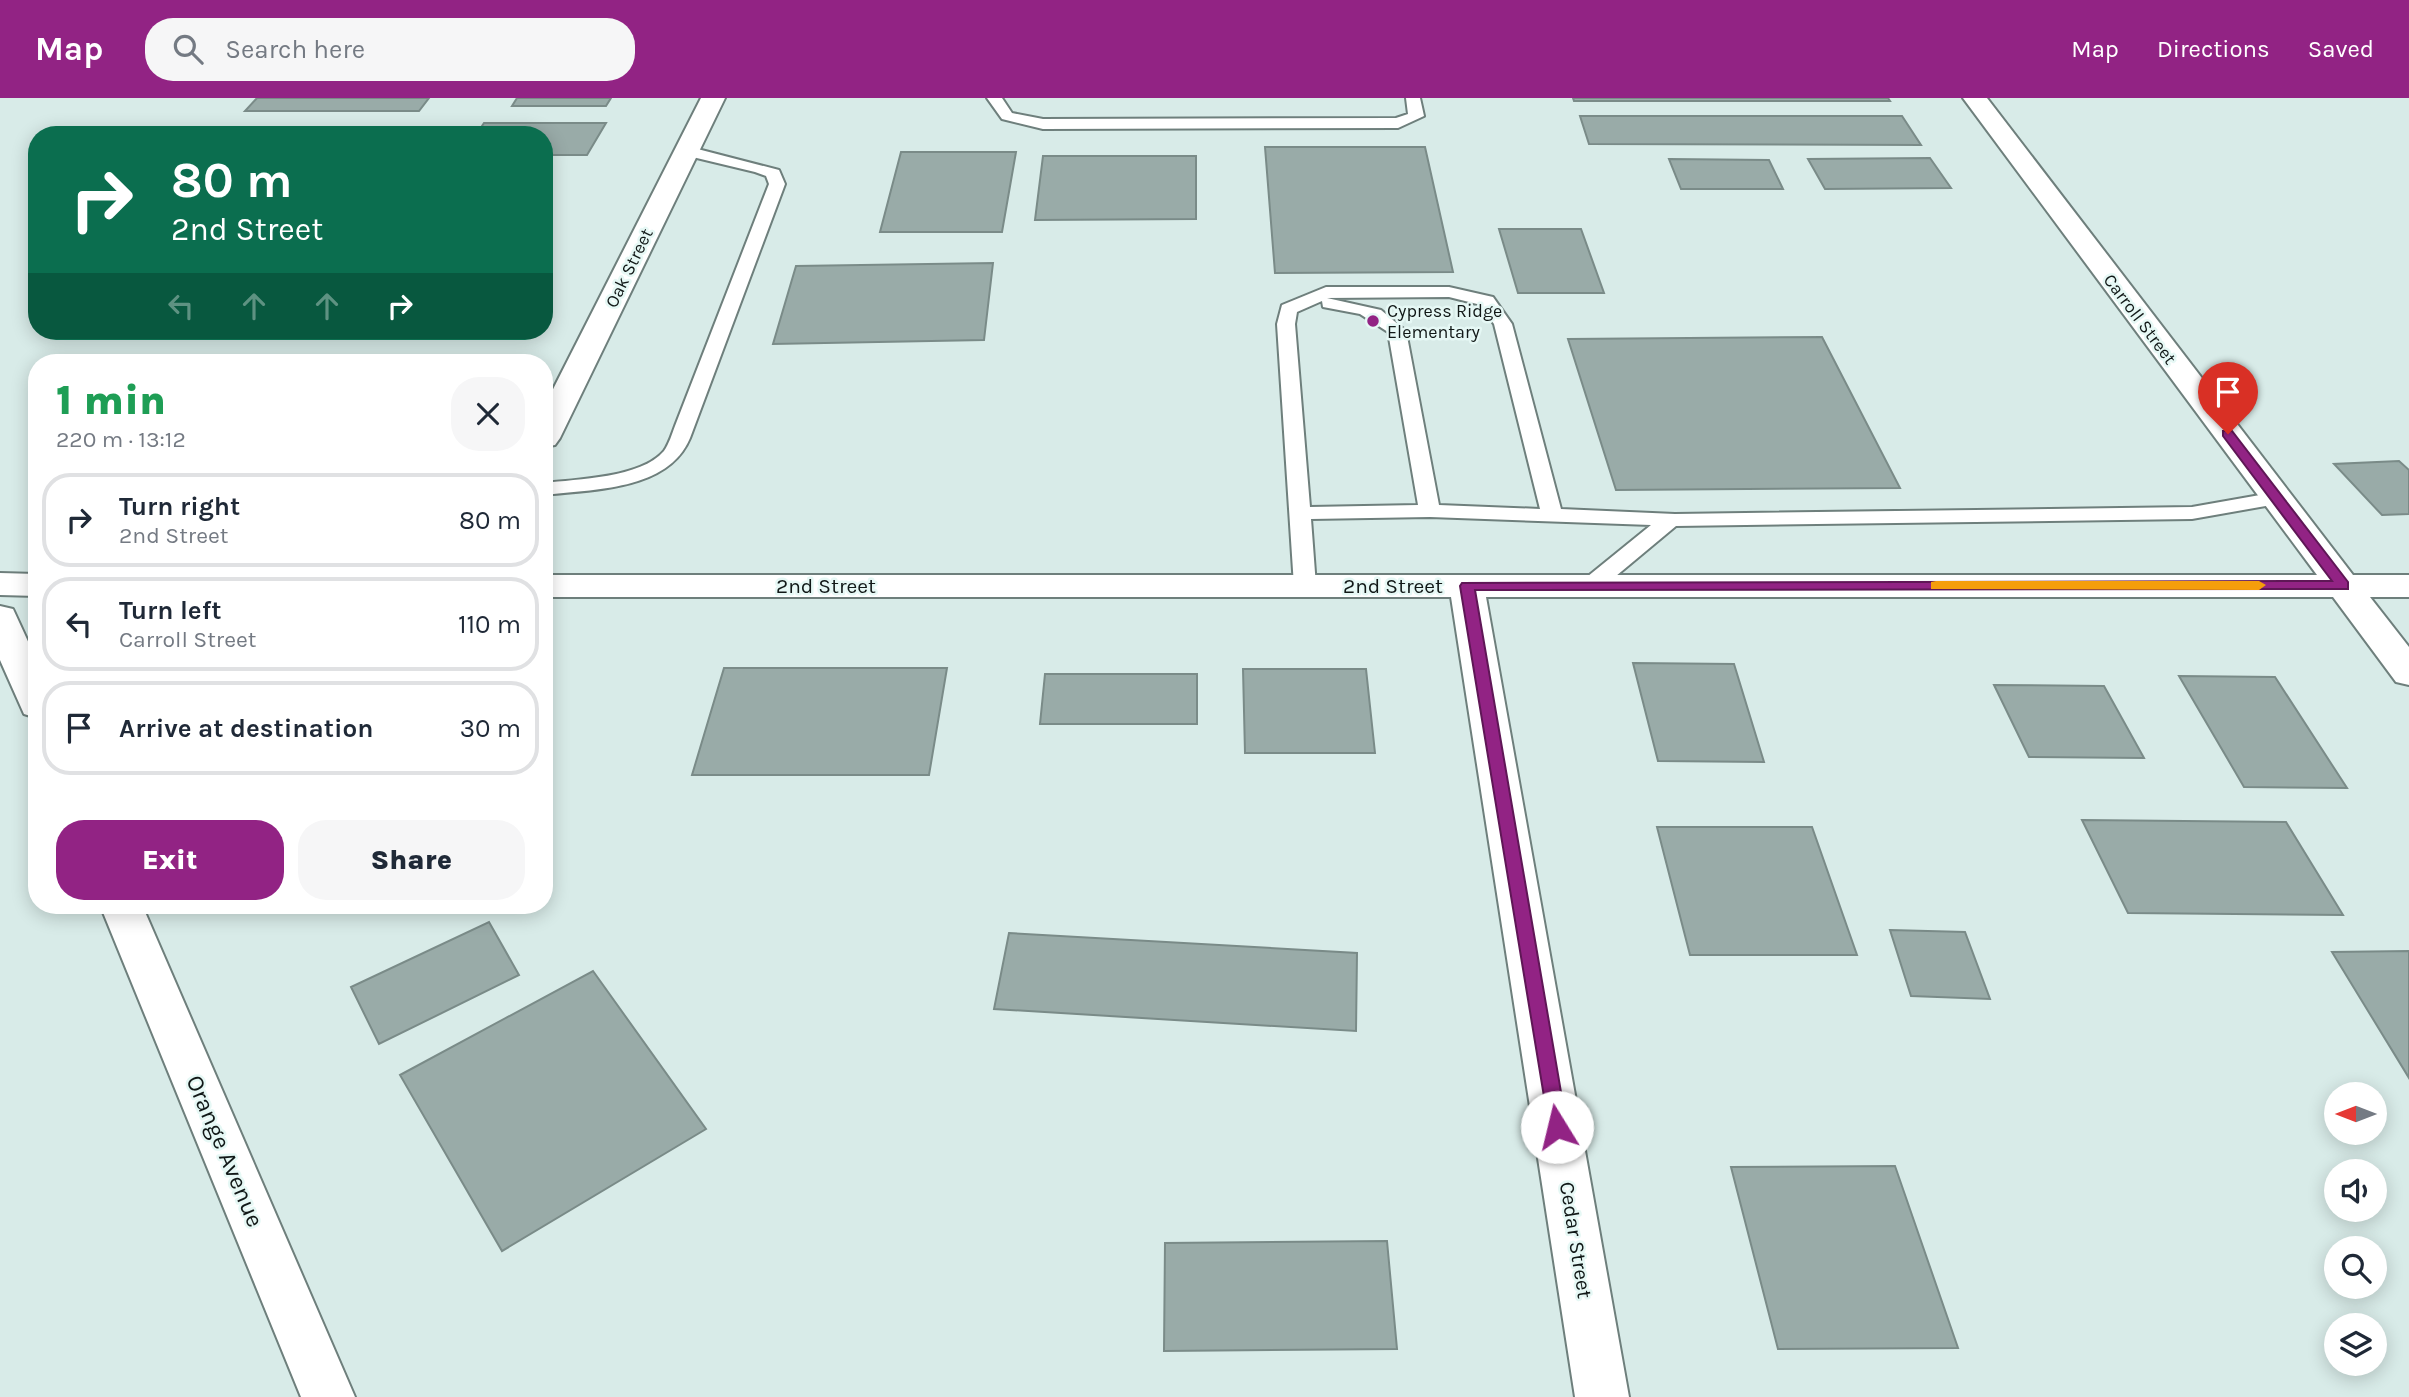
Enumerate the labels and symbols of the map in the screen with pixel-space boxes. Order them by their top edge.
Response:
street label: Oak Street [600,225,658,311]
street label: Carroll Street [2099,269,2181,369]
place label: Cypress Ridge Elementary [1387,300,1502,343]
marker: Cypress Ridge Elementary [1365,313,1381,329]
pin [2198,362,2258,434]
street label: 2nd Street [776,574,876,598]
street label: 2nd Street [1343,574,1443,598]
street label: Orange Avenue [180,1071,270,1231]
north arrow [2324,1082,2387,1144]
position arrow [1520,1090,1594,1164]
street label: Cedar Street [1555,1180,1597,1300]

